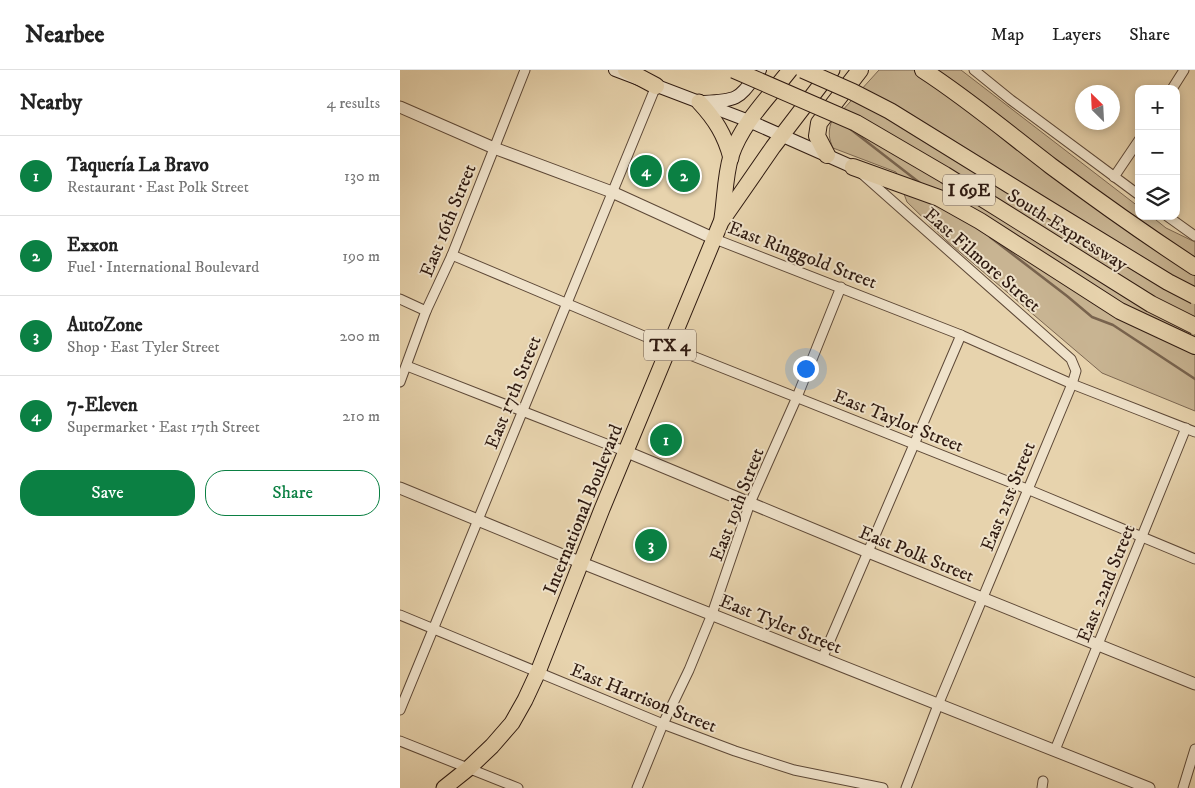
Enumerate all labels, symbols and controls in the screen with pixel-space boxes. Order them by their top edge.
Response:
text: Nearbee [25,20,104,50]
text: Map [991,24,1024,46]
text: Layers [1052,24,1101,46]
text: Share [1129,24,1170,46]
north arrow [1075,85,1120,130]
map controls [1135,85,1180,220]
button: + [1135,85,1180,130]
text: Nearby [20,90,82,116]
text: 4 results [327,93,380,113]
button: − [1135,130,1180,175]
pin: 4 [630,152,662,190]
text: Taquería La Bravo [67,154,209,177]
pin: 2 [668,157,700,195]
street label: East 16th Street [415,161,482,280]
text: 1 [33,166,39,186]
text: 130 m [344,166,380,186]
road number: I 69E [943,174,995,206]
button: layers [1135,175,1180,220]
text: Restaurant · East Polk Street [67,177,249,197]
street label: South Expressway [1003,184,1132,277]
street label: East Filmore Street [919,203,1045,317]
street label: East Ringgold Street [725,216,880,294]
text: Exxon [67,234,118,257]
text: 2 [32,246,40,266]
text: 190 m [342,246,380,266]
text: Fuel · International Boulevard [67,257,259,277]
text: AutoZone [67,314,143,337]
text: 3 [33,326,39,346]
text: 200 m [339,326,380,346]
road number: TX 4 [644,330,696,360]
street label: East 17th Street [480,333,547,453]
text: Shop · East Tyler Street [67,337,220,357]
your location [793,356,819,382]
street label: East Taylor Street [830,385,967,458]
text: 7-Eleven [67,394,138,417]
text: 4 [31,406,41,426]
text: 210 m [342,406,380,426]
text: Supermarket · East 17th Street [67,417,260,437]
street label: International Boulevard [539,421,628,598]
pin: 1 [650,421,682,459]
street label: East 21st Street [976,439,1041,555]
street label: East 19th Street [705,445,770,564]
button: Save [20,470,195,516]
button: Share [205,470,380,516]
street label: East Polk Street [856,521,977,588]
street label: East 22nd Street [1072,521,1140,646]
pin: 3 [635,526,667,564]
street label: East Tyler Street [716,589,845,659]
street label: East Harrison Street [567,659,720,738]

